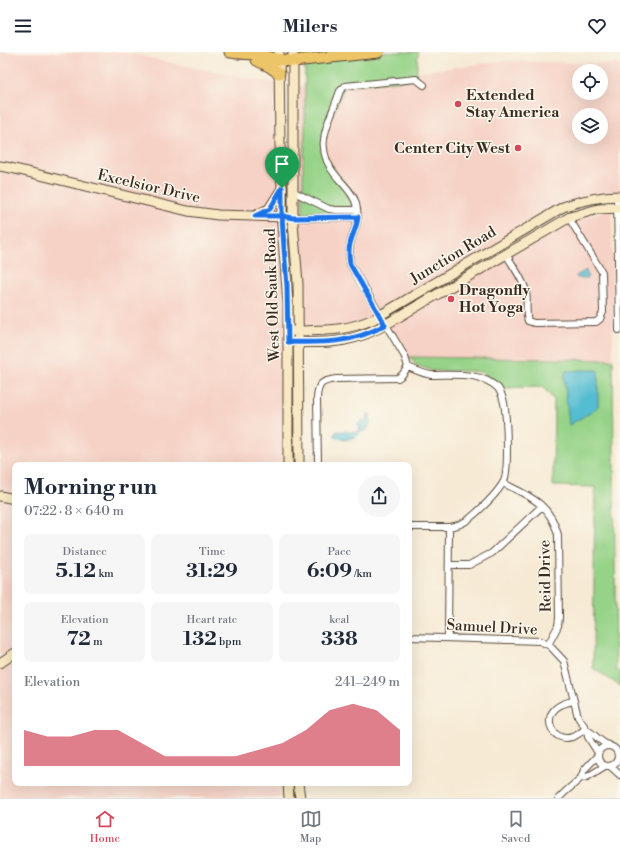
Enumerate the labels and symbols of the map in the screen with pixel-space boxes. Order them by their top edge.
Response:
place label: Extended Stay America [466,86,560,122]
marker: Extended Stay America [453,99,463,109]
place label: Center City West [394,139,511,158]
marker: Center City West [513,143,523,153]
pin [265,147,299,188]
street label: Excelsior Drive [96,165,202,208]
street label: Junction Road [406,222,500,289]
street label: West Old Sauk Road [261,227,284,363]
place label: Dragonfly Hot Yoga [459,281,531,317]
marker: Dragonfly Hot Yoga [446,294,456,304]
street label: Reid Drive [535,540,556,612]
street label: Samuel Drive [446,616,538,639]

